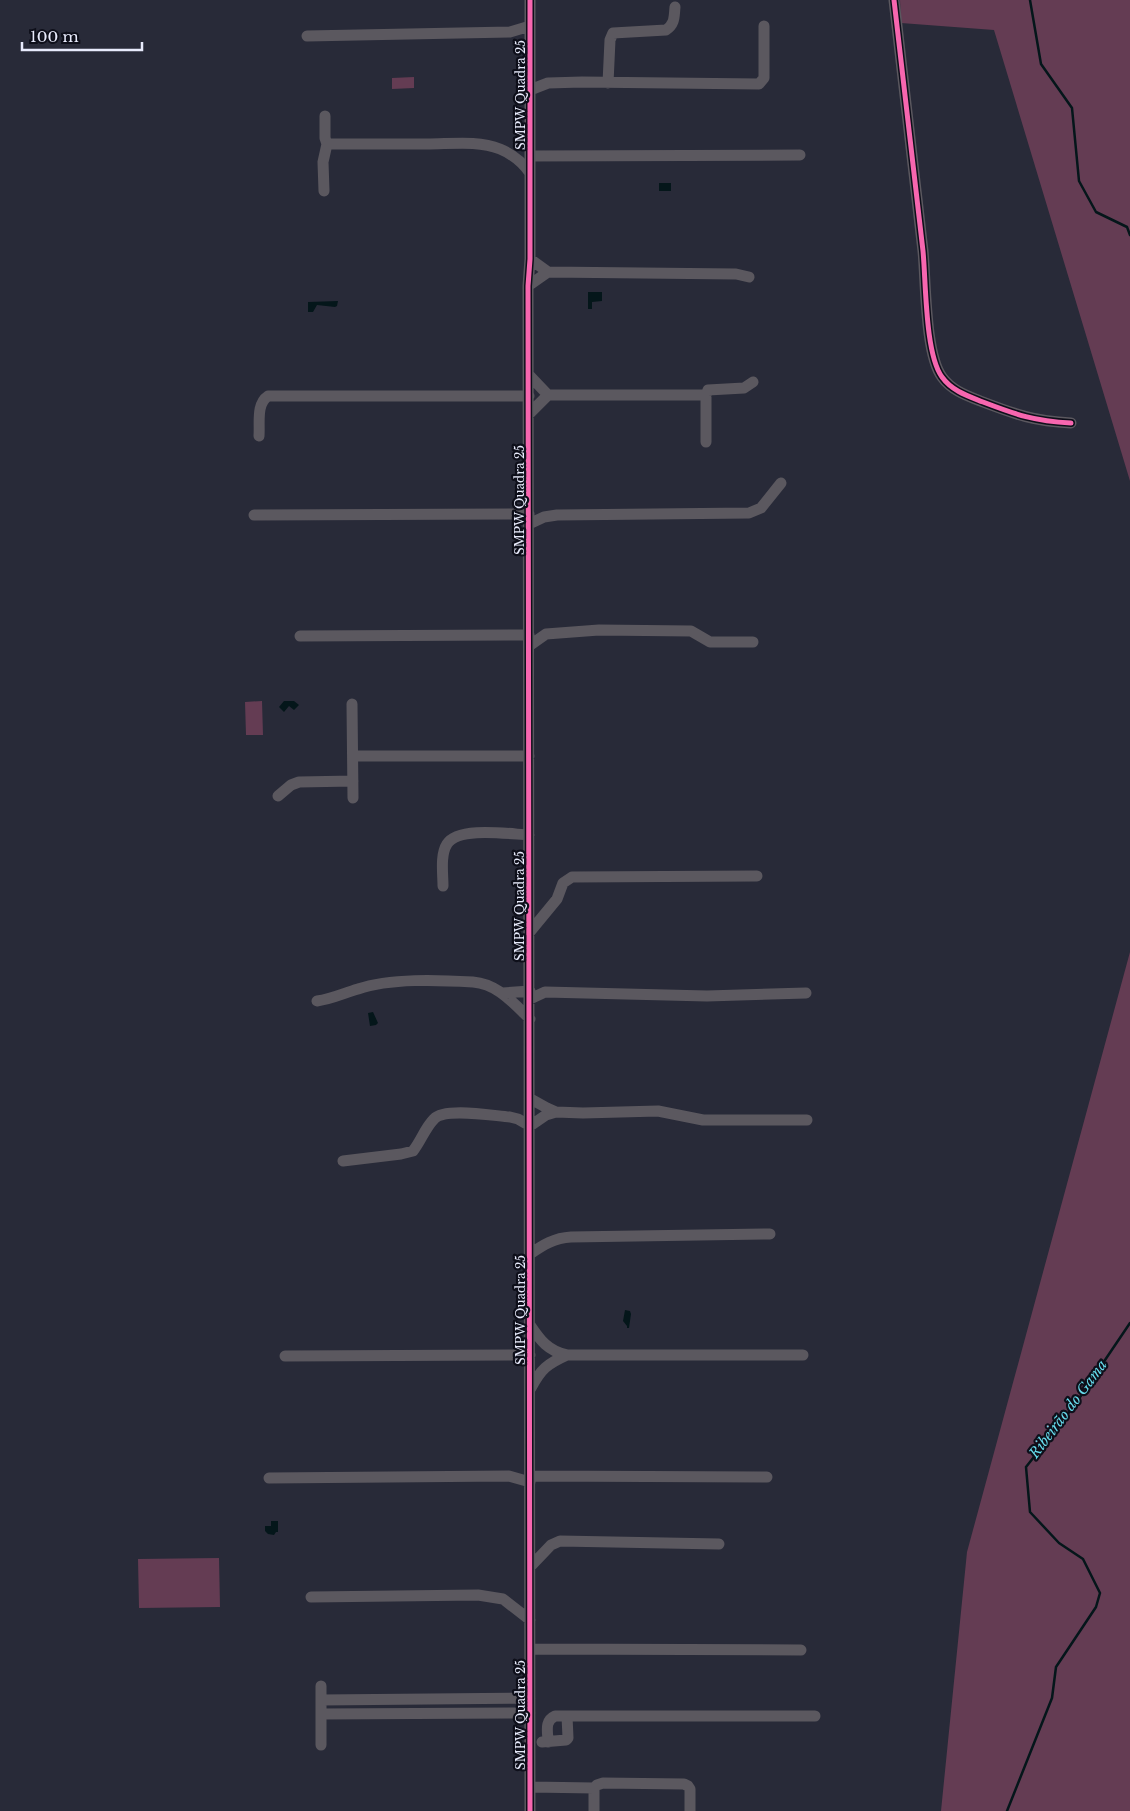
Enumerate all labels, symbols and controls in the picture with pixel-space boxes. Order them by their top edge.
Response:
scale bar [22,20,142,52]
text: 100 m [30,27,79,46]
street label: SMPW Quadra 25 [513,40,528,150]
street label: SMPW Quadra 25 [512,445,527,555]
street label: SMPW Quadra 25 [512,851,527,961]
street label: SMPW Quadra 25 [513,1255,528,1365]
water label: Ribeirão do Gama [1025,1356,1111,1462]
street label: SMPW Quadra 25 [513,1660,528,1770]

